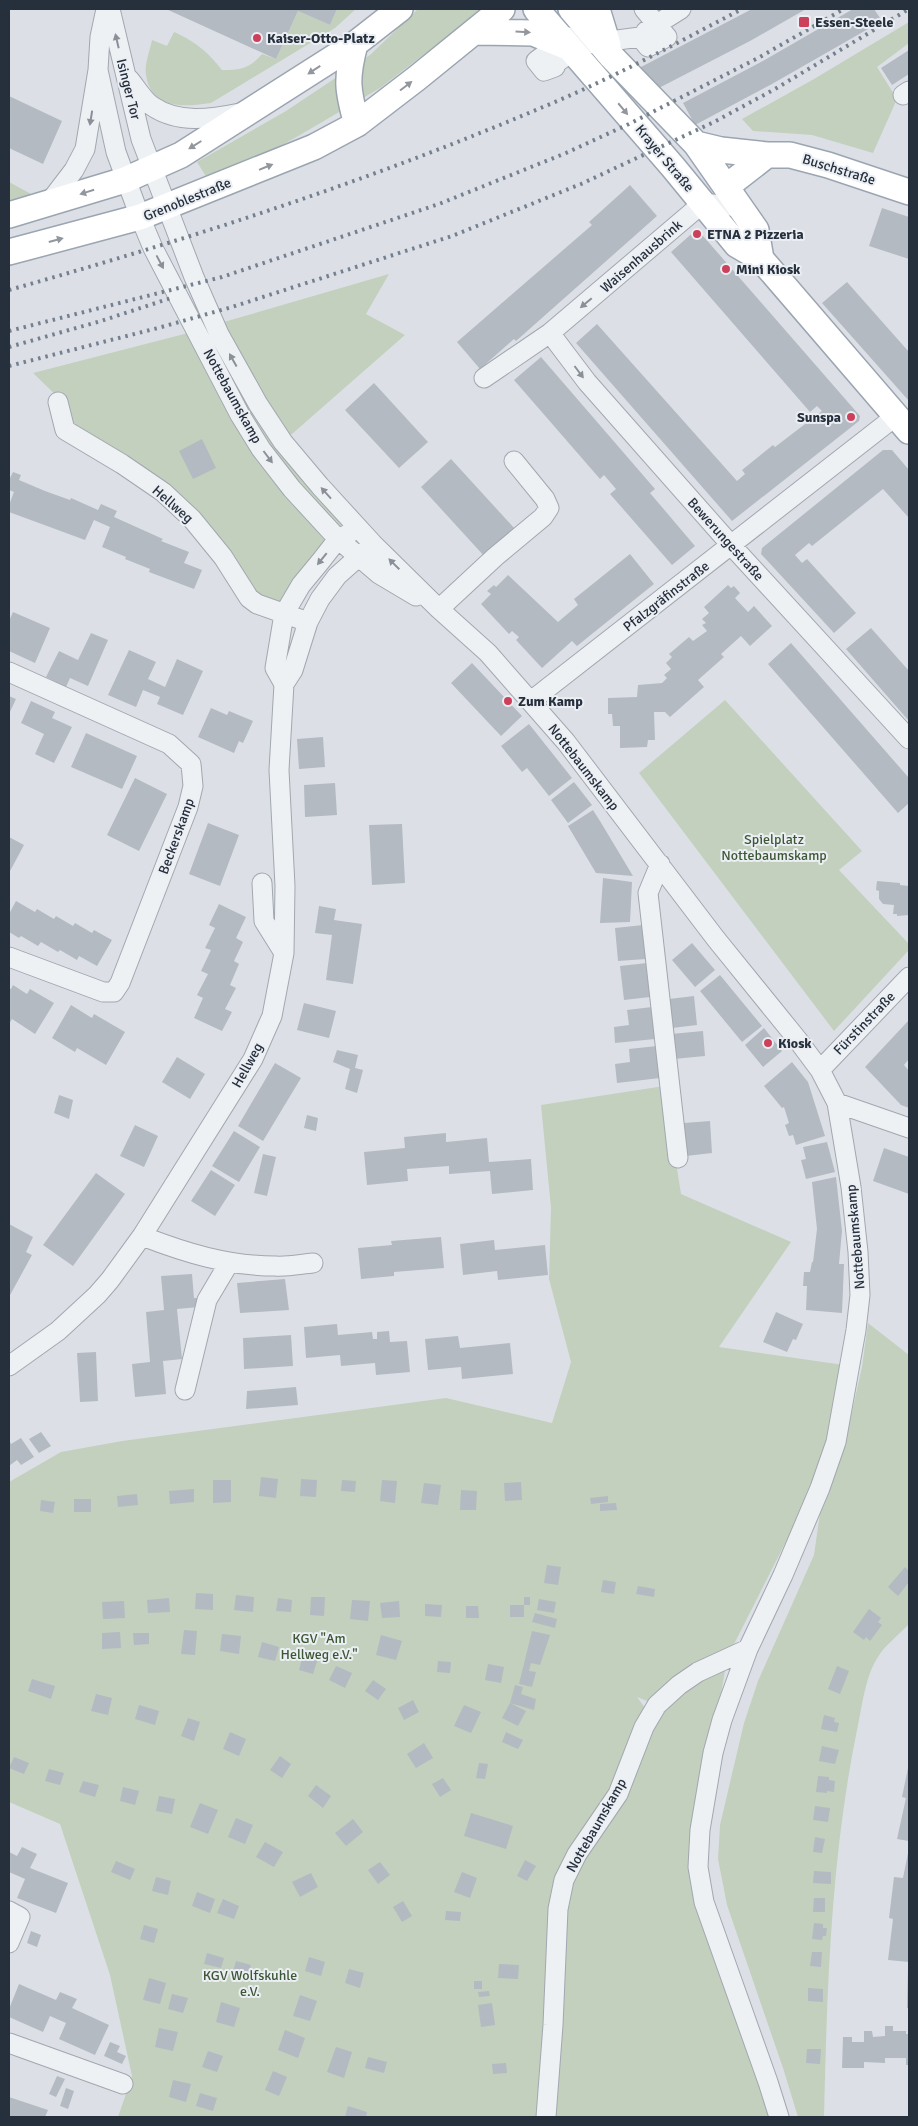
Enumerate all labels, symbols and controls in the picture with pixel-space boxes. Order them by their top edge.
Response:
place label: Essen-Steele [815,14,893,31]
marker: Essen-Steele [797,15,811,29]
one-way arrow [515,28,531,36]
place label: Kaiser-Otto-Platz [267,30,375,47]
marker: Kaiser-Otto-Platz [251,32,263,44]
one-way arrow [113,34,121,49]
street label: Isinger Tor [113,57,145,122]
one-way arrow [307,66,321,75]
one-way arrow [399,81,412,92]
one-way arrow [617,102,629,114]
one-way arrow [87,111,95,127]
street label: Krayer Straße [632,121,698,195]
one-way arrow [189,141,202,150]
street label: Buschstraße [800,150,877,189]
one-way arrow [259,163,274,171]
street label: Grenoblestraße [141,174,234,225]
one-way arrow [79,189,94,196]
street label: Waisenhausbrink [597,216,686,297]
place label: ETNA 2 Pizzeria [707,226,804,243]
marker: ETNA 2 Pizzeria [691,228,703,240]
one-way arrow [48,236,63,244]
one-way arrow [156,254,164,269]
place label: Mini Kiosk [736,261,801,278]
marker: Mini Kiosk [720,263,732,275]
one-way arrow [580,298,593,309]
street label: Nottebaumskamp [200,346,266,446]
one-way arrow [229,352,237,367]
one-way arrow [574,365,584,379]
place label: Sunspa [797,409,841,426]
marker: Sunspa [845,411,857,423]
one-way arrow [262,450,273,463]
street label: Hellweg [149,482,197,527]
one-way arrow [320,487,332,499]
street label: Bewerungestraße [684,494,767,584]
one-way arrow [316,552,327,565]
street label: Pfalzgräfinstraße [620,557,713,635]
one-way arrow [388,558,400,570]
place label: Zum Kamp [518,693,583,710]
marker: Zum Kamp [502,695,514,707]
street label: Nottebaumskamp [544,721,623,814]
street label: Beckerskamp [155,796,198,877]
park label: Spielplatz Nottebaumskamp [721,831,827,864]
street label: Fürstinstraße [830,988,899,1058]
place label: Kiosk [778,1035,812,1052]
marker: Kiosk [762,1037,774,1049]
street label: Hellweg [228,1040,267,1091]
street label: Nottebaumskamp [842,1184,869,1290]
park label: KGV "Am Hellweg e.V." [280,1630,358,1663]
street label: Nottebaumskamp [563,1775,630,1875]
park label: KGV Wolfskuhle e.V. [203,1967,297,2000]

